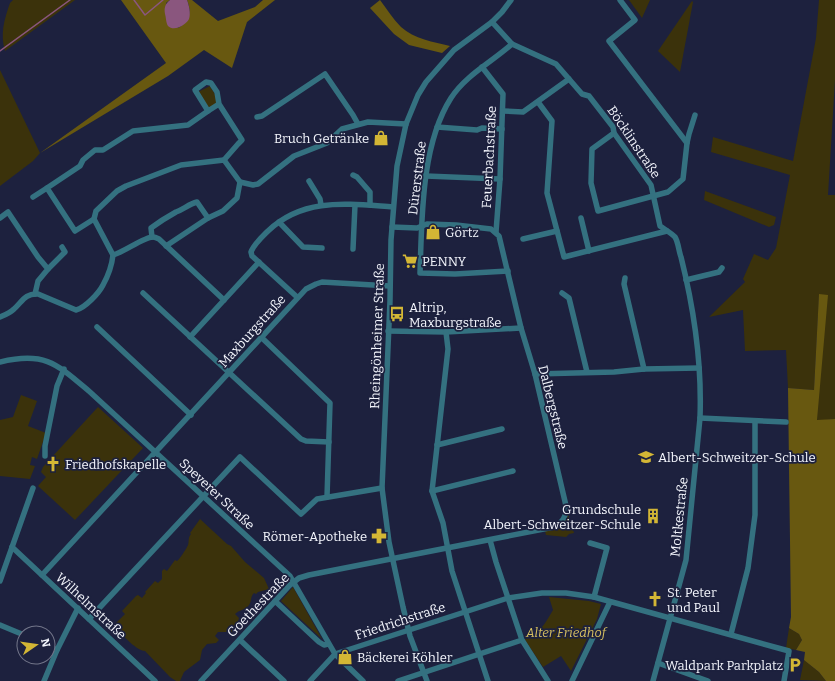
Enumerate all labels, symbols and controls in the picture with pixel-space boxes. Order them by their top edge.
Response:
street label: Böcklinstraße [604,103,664,181]
street label: Feuerbachstraße [479,105,499,209]
shop icon: Bruch Getränke [372,129,390,147]
place label: Bruch Getränke [274,131,369,146]
street label: Dürerstraße [405,140,429,216]
shop icon: Görtz [424,223,442,241]
place label: Görtz [445,225,479,240]
supermarket icon: PENNY [401,252,419,270]
place label: PENNY [422,254,467,269]
street label: Rheingönheimer Straße [367,263,387,409]
street label: Maxburgstraße [215,292,289,370]
place label: Altrip, Maxburgstraße [409,300,501,330]
bus stop icon: Altrip, Maxburgstraße [388,305,406,323]
street label: Dalbergstraße [535,363,571,451]
school or university icon: Albert-Schweitzer-Schule [637,448,655,466]
place label: Albert-Schweitzer-Schule [658,450,816,465]
church icon: Friedhofskapelle [44,455,62,473]
street label: Speyerer Straße [176,456,258,532]
place label: Friedhofskapelle [65,457,166,472]
street label: Moltkestraße [667,476,691,558]
place label: Grundschule Albert-Schweitzer-Schule [483,502,641,532]
building icon: Grundschule Albert-Schweitzer-Schule [644,507,662,525]
pharmacy icon: Römer-Apotheke [370,527,388,545]
place label: Römer-Apotheke [262,529,367,544]
street label: Wilhelmstraße [53,570,129,642]
street label: Goethestraße [224,570,292,640]
place label: St. Peter und Paul [667,585,720,615]
church icon: St. Peter und Paul [646,590,664,608]
street label: Friedrichstraße [353,599,447,643]
north arrow [16,625,56,665]
park label: Alter Friedhof [525,625,608,640]
text: N [38,637,53,649]
shop icon: Bäckerei Köhler [336,648,354,666]
place label: Bäckerei Köhler [357,650,453,665]
parking icon: Waldpark Parkplatz [786,656,804,674]
place label: Waldpark Parkplatz [665,658,783,673]

